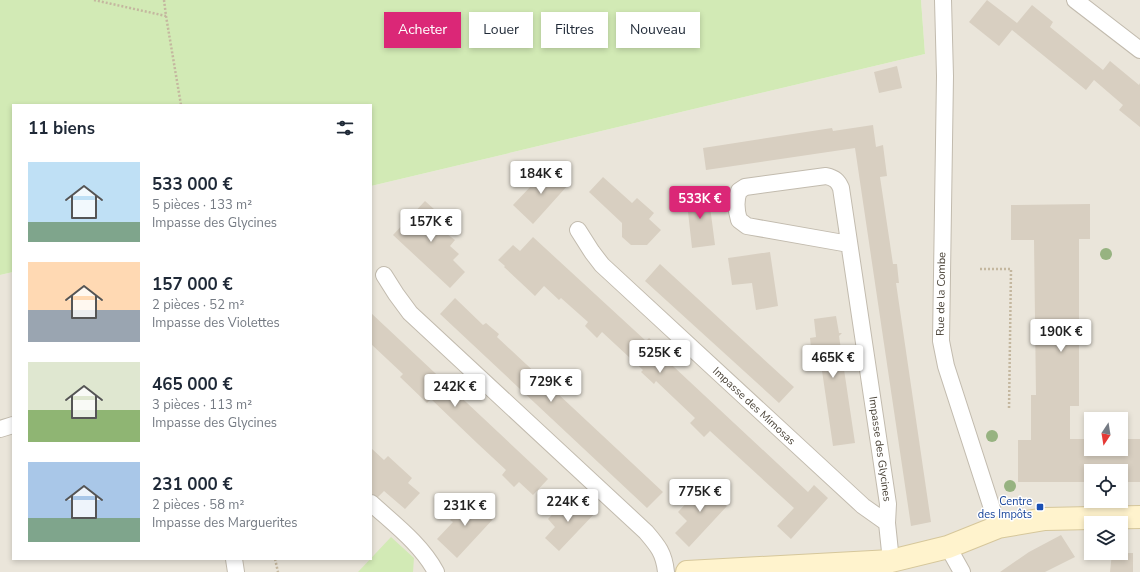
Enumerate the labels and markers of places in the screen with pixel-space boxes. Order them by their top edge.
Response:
pin: 184K € [508,161,574,195]
pin: 533K € [667,186,733,220]
pin: 157K € [398,209,464,243]
pin: 190K € [1028,319,1094,353]
pin: 525K € [627,340,693,374]
pin: 465K € [800,345,866,379]
pin: 729K € [518,369,584,403]
pin: 242K € [422,374,488,408]
pin: 775K € [667,479,733,513]
pin: 224K € [535,489,601,523]
pin: 231K € [432,493,498,527]
place label: Centre des Impôts [978,494,1032,522]
marker: Centre des Impôts [1035,502,1045,512]

